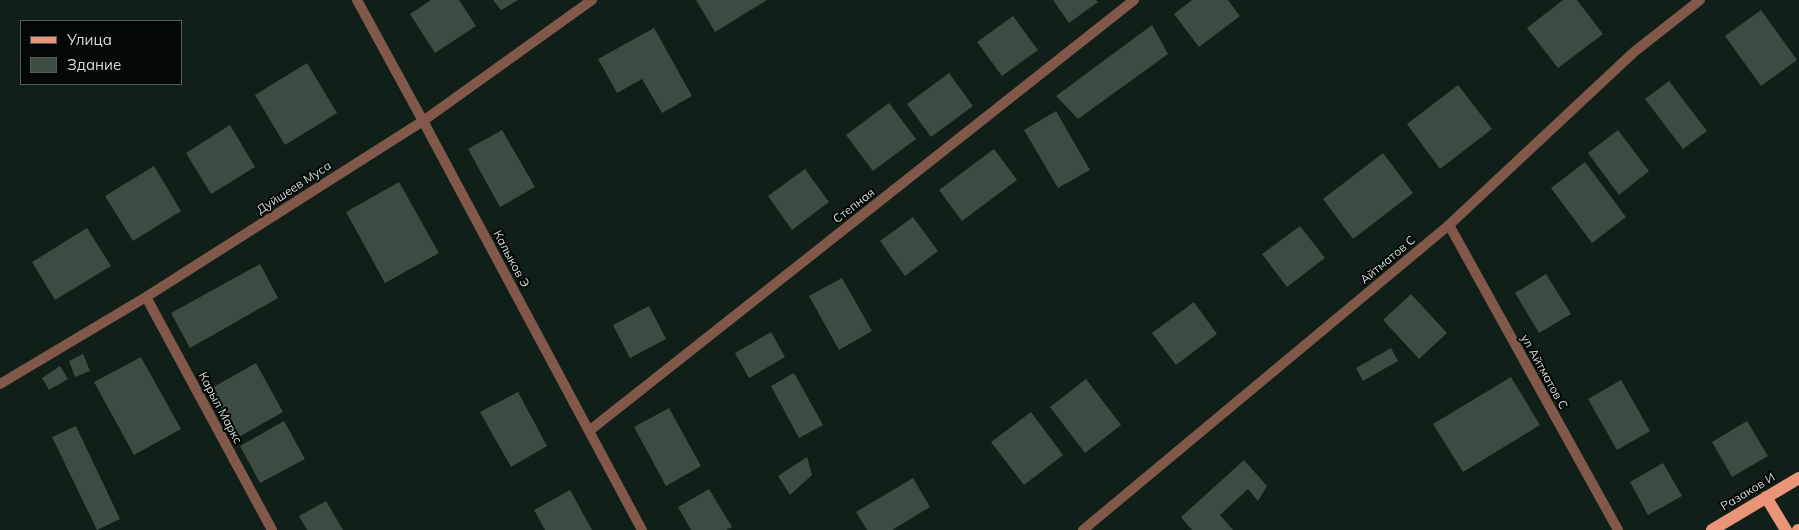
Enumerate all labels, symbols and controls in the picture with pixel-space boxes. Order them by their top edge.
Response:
legend [20,20,182,85]
text: Улица [67,30,112,49]
text: Здание [67,55,121,74]
street label: Дуйшеев Муса [254,159,334,217]
street label: Степная [830,185,878,227]
street label: Калыков Э [490,228,532,290]
street label: Айтматов С [1358,233,1418,287]
street label: ул Айтматов С [1517,332,1571,412]
street label: Карыл Маркс [195,370,245,446]
street label: Разаков И [1718,470,1778,514]

